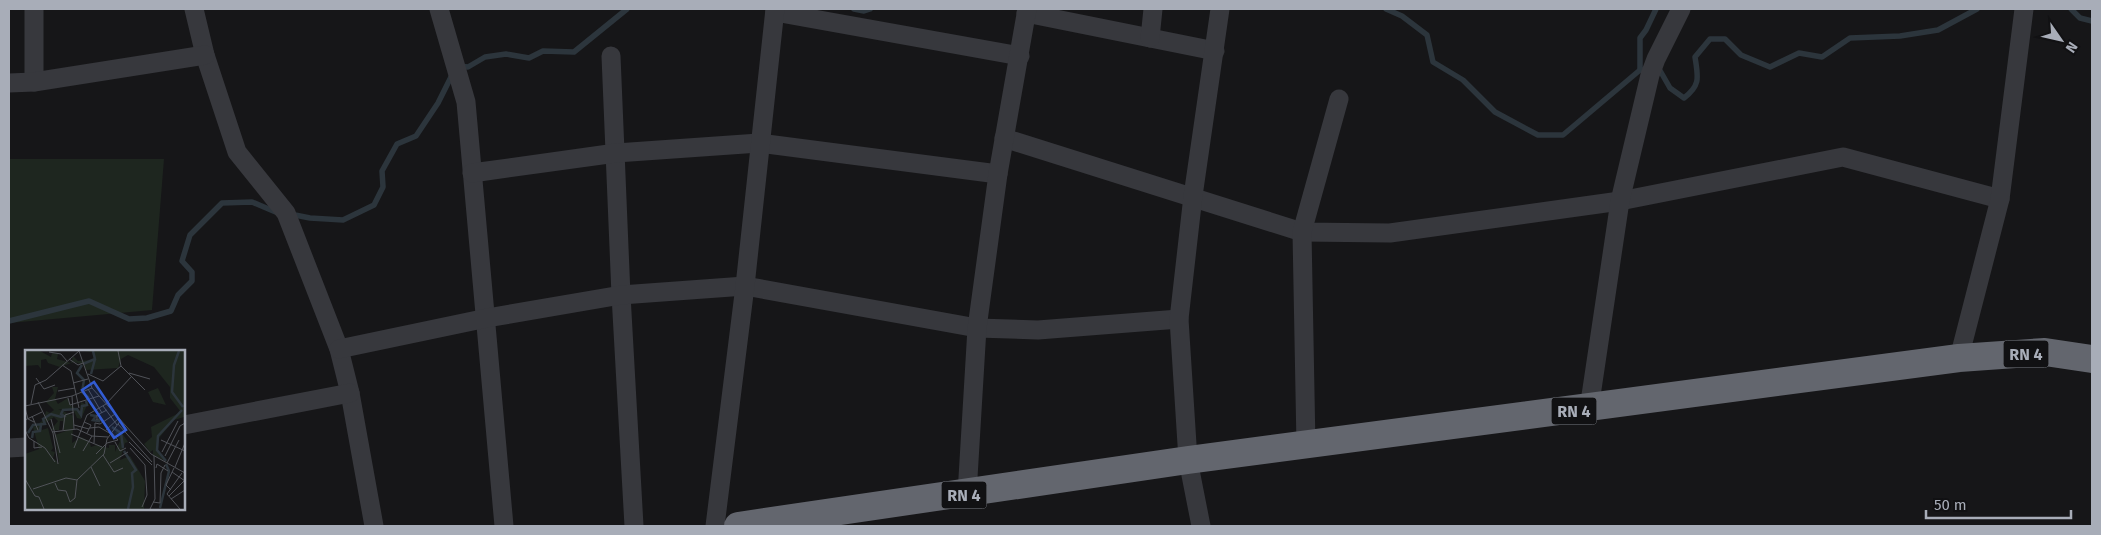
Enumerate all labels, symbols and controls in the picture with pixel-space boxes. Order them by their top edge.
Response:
north arrow [2036,15,2086,65]
text: N [2062,38,2081,56]
road number: RN 4 [2004,340,2048,368]
inset map [25,350,185,510]
road number: RN 4 [1552,398,1596,424]
road number: RN 4 [942,482,986,508]
scale bar [1926,488,2071,520]
text: 50 m [1934,496,1967,514]

